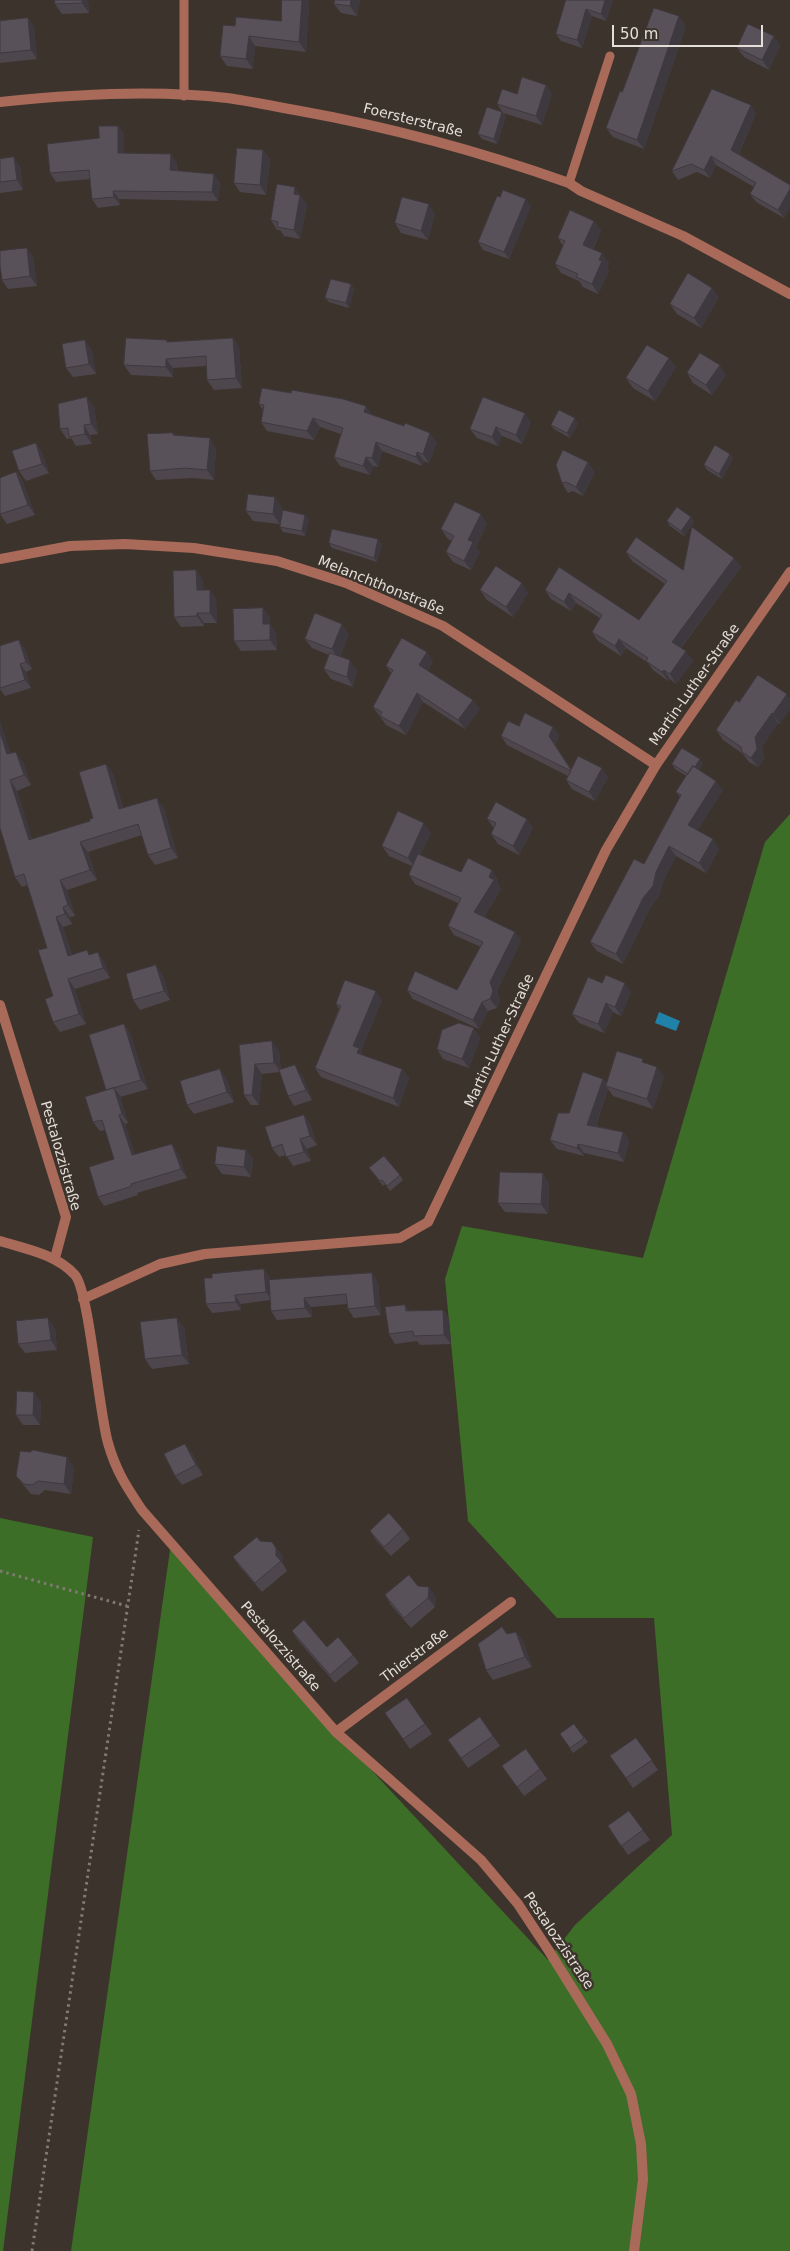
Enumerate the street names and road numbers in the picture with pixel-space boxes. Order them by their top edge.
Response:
street label: Foersterstraße [361,100,465,142]
street label: Melanchthonstraße [315,553,447,619]
street label: Martin-Luther-Straße [646,621,744,749]
street label: Martin-Luther-Straße [462,972,538,1110]
street label: Pestalozzistraße [36,1099,84,1213]
street label: Pestalozzistraße [236,1599,324,1695]
street label: Thierstraße [378,1625,452,1687]
street label: Pestalozzistraße [519,1889,597,1993]

